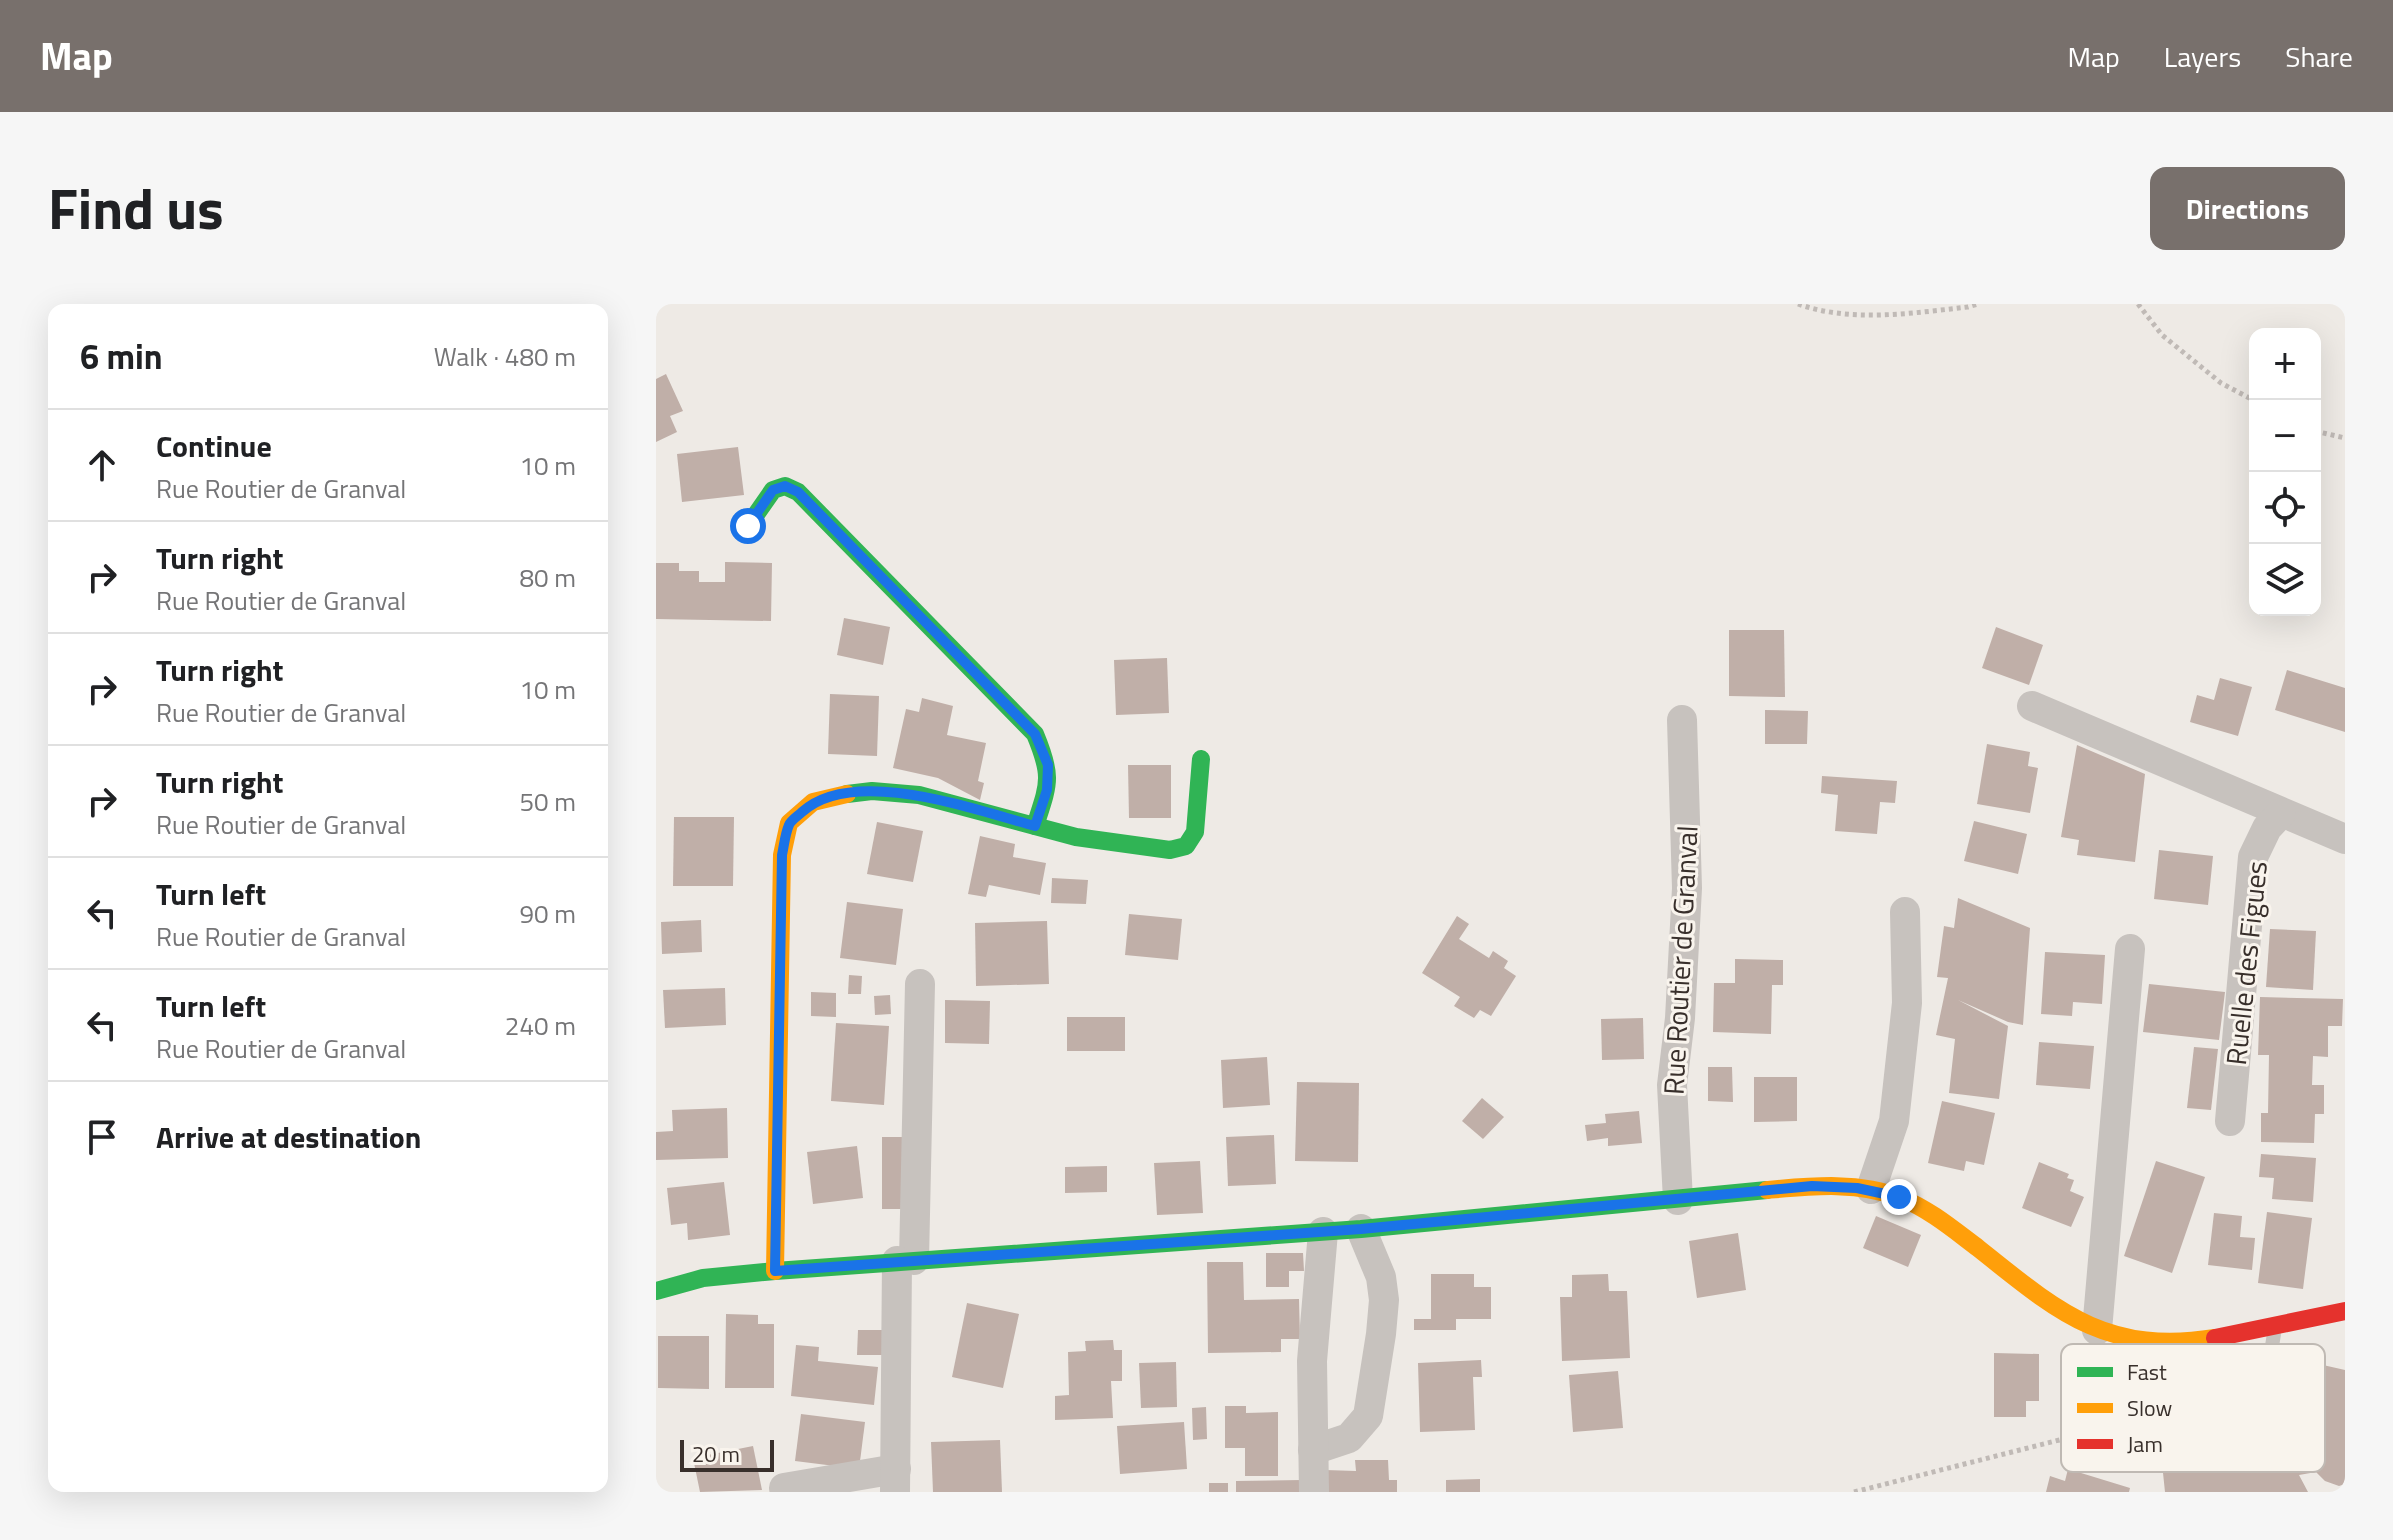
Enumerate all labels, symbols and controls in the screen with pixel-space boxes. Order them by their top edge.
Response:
text: Map [40,27,113,85]
text: Map [2067,35,2120,78]
text: Layers [2164,35,2241,78]
text: Share [2285,35,2353,78]
text: Find us [48,166,224,251]
button: Directions [2150,167,2345,250]
map controls [2249,328,2321,616]
button: + [2249,328,2321,400]
text: 6 min [80,330,163,382]
text: Walk · 480 m [434,337,576,376]
button: − [2249,400,2321,472]
text: Continue [156,423,272,469]
icon: ahead [80,443,124,487]
text: 10 m [519,446,576,485]
text: Rue Routier de Granval [156,469,406,508]
button: locate [2249,472,2321,544]
route start [730,508,766,544]
text: Turn right [156,535,284,581]
button: layers [2249,544,2321,616]
icon: right [80,555,124,599]
text: 80 m [519,558,576,597]
text: Rue Routier de Granval [156,581,406,620]
text: Turn right [156,647,284,693]
icon: right [80,667,124,711]
text: 10 m [519,670,576,709]
text: Rue Routier de Granval [156,693,406,732]
text: Turn right [156,759,284,805]
icon: right [80,779,124,823]
text: 50 m [519,782,576,821]
text: Rue Routier de Granval [156,805,406,844]
street label: Rue Routier de Granval [1651,824,1709,1096]
street label: Ruelle des Figues [2214,859,2278,1067]
text: Turn left [156,871,266,917]
icon: left [80,891,124,935]
text: 90 m [519,894,576,933]
text: Rue Routier de Granval [156,917,406,956]
text: Turn left [156,983,266,1029]
icon: left [80,1003,124,1047]
text: 240 m [505,1006,576,1045]
text: Rue Routier de Granval [156,1029,406,1068]
text: Arrive at destination [156,1114,421,1160]
icon: arrive [80,1115,124,1159]
route end [1881,1179,1917,1215]
legend [2061,1344,2325,1472]
text: Fast [2127,1355,2167,1389]
text: Slow [2127,1391,2173,1425]
text: Jam [2127,1427,2163,1461]
scale bar [680,1436,774,1472]
text: 20 m [692,1437,740,1471]

